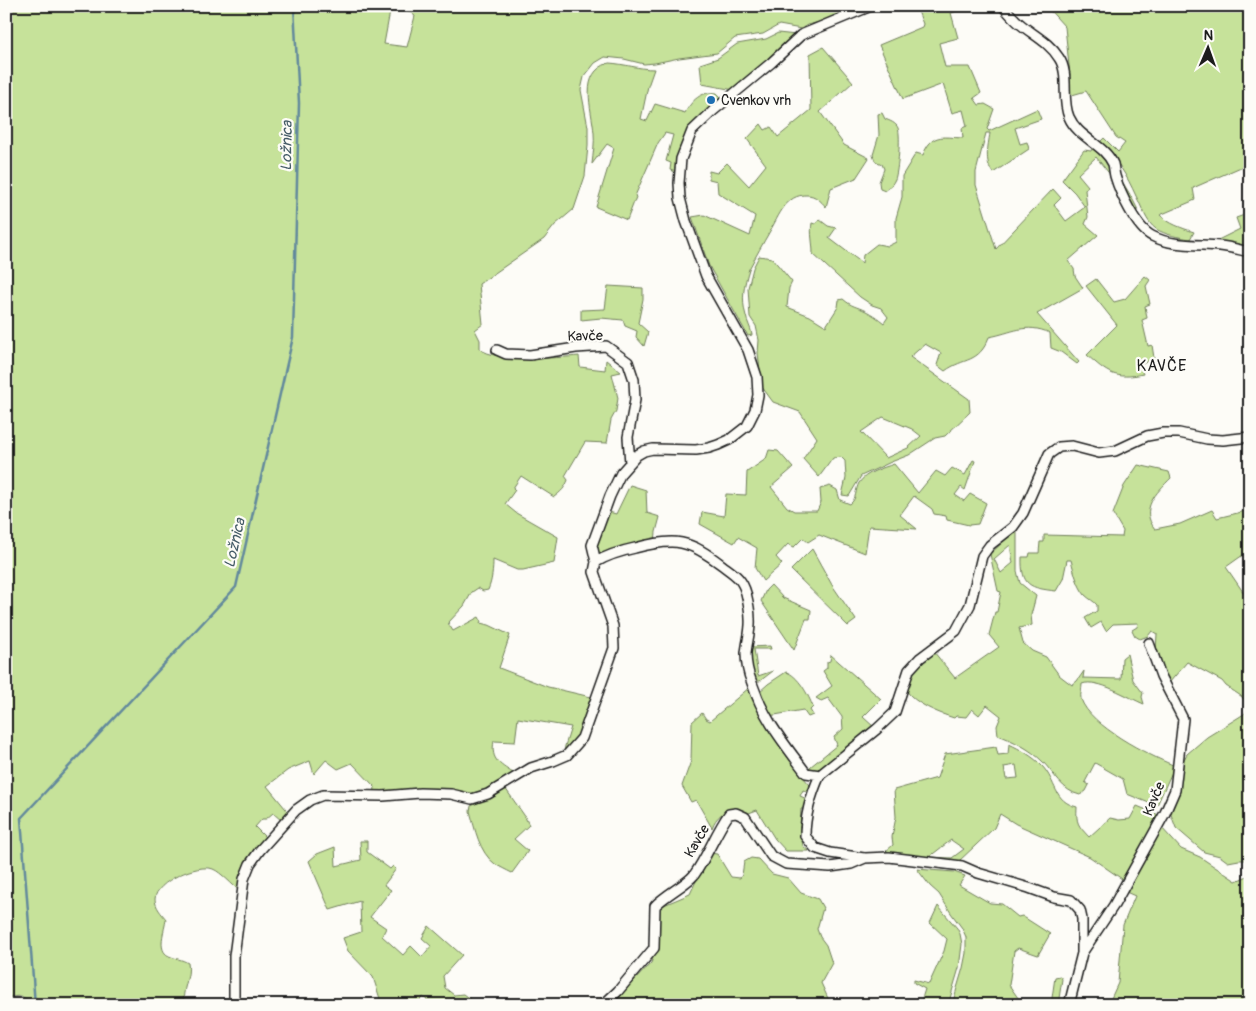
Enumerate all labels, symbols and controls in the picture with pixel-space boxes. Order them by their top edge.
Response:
north arrow [1184,22,1234,72]
text: N [1203,27,1213,44]
place label: Cvenkov vrh [721,92,791,109]
marker: Cvenkov vrh [705,94,717,106]
water label: Ložnica [277,120,297,171]
street label: Kavče [567,327,603,345]
district label: KAVČE [1137,356,1187,376]
water label: Ložnica [220,515,250,570]
street label: Kavče [1139,779,1169,819]
street label: Kavče [681,821,713,861]

